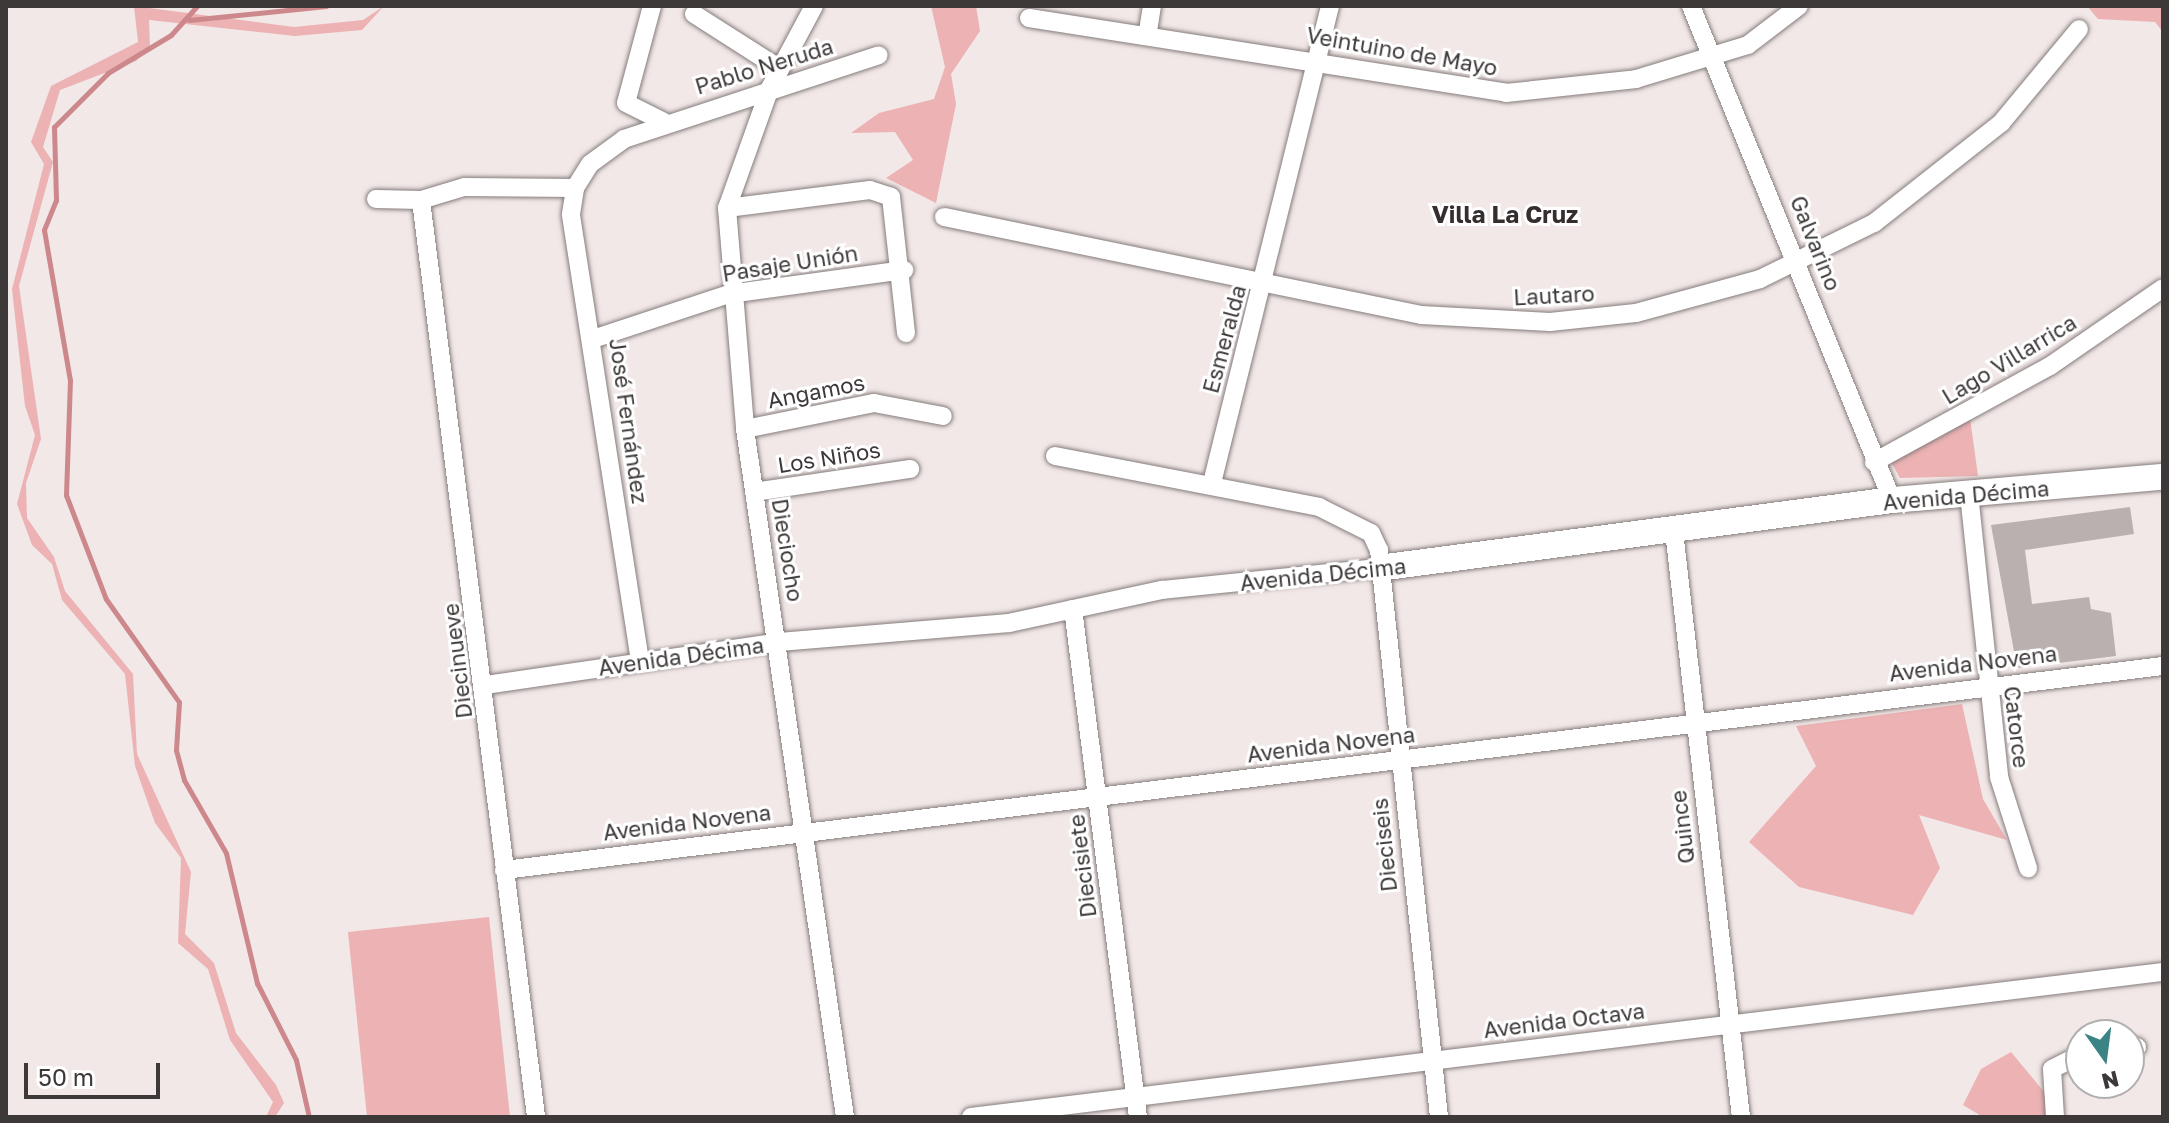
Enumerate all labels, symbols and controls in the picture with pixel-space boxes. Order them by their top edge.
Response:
street label: Veintuino de Mayo [1304,21,1500,81]
street label: Pablo Neruda [692,32,836,100]
street label: Galvarino [1785,192,1847,294]
district label: Villa La Cruz [1432,200,1578,228]
street label: Pasaje Unión [720,239,860,287]
street label: Lautaro [1513,280,1595,310]
street label: Esmeralda [1197,282,1251,396]
street label: Lago Villarrica [1937,309,2081,409]
street label: José Fernández [604,337,654,505]
street label: Angamos [765,369,867,413]
street label: Los Niños [776,436,882,478]
street label: Avenida Décima [1882,475,2050,515]
street label: Dieciocho [767,497,809,603]
street label: Avenida Décima [1239,552,1407,596]
street label: Diecinueve [437,602,477,720]
street label: Avenida Décima [597,631,765,681]
street label: Avenida Novena [1888,640,2058,686]
street label: Catorce [1999,685,2035,769]
street label: Avenida Novena [1246,721,1416,767]
street label: Quince [1664,789,1700,865]
street label: Dieciseis [1366,797,1402,893]
street label: Avenida Novena [602,799,772,845]
street label: Diecisiete [1063,813,1101,919]
street label: Avenida Octava [1482,997,1646,1043]
north arrow [2065,1019,2145,1099]
scale bar [28,1047,164,1097]
text: 50 m [38,1062,94,1091]
text: N [2099,1066,2122,1096]

